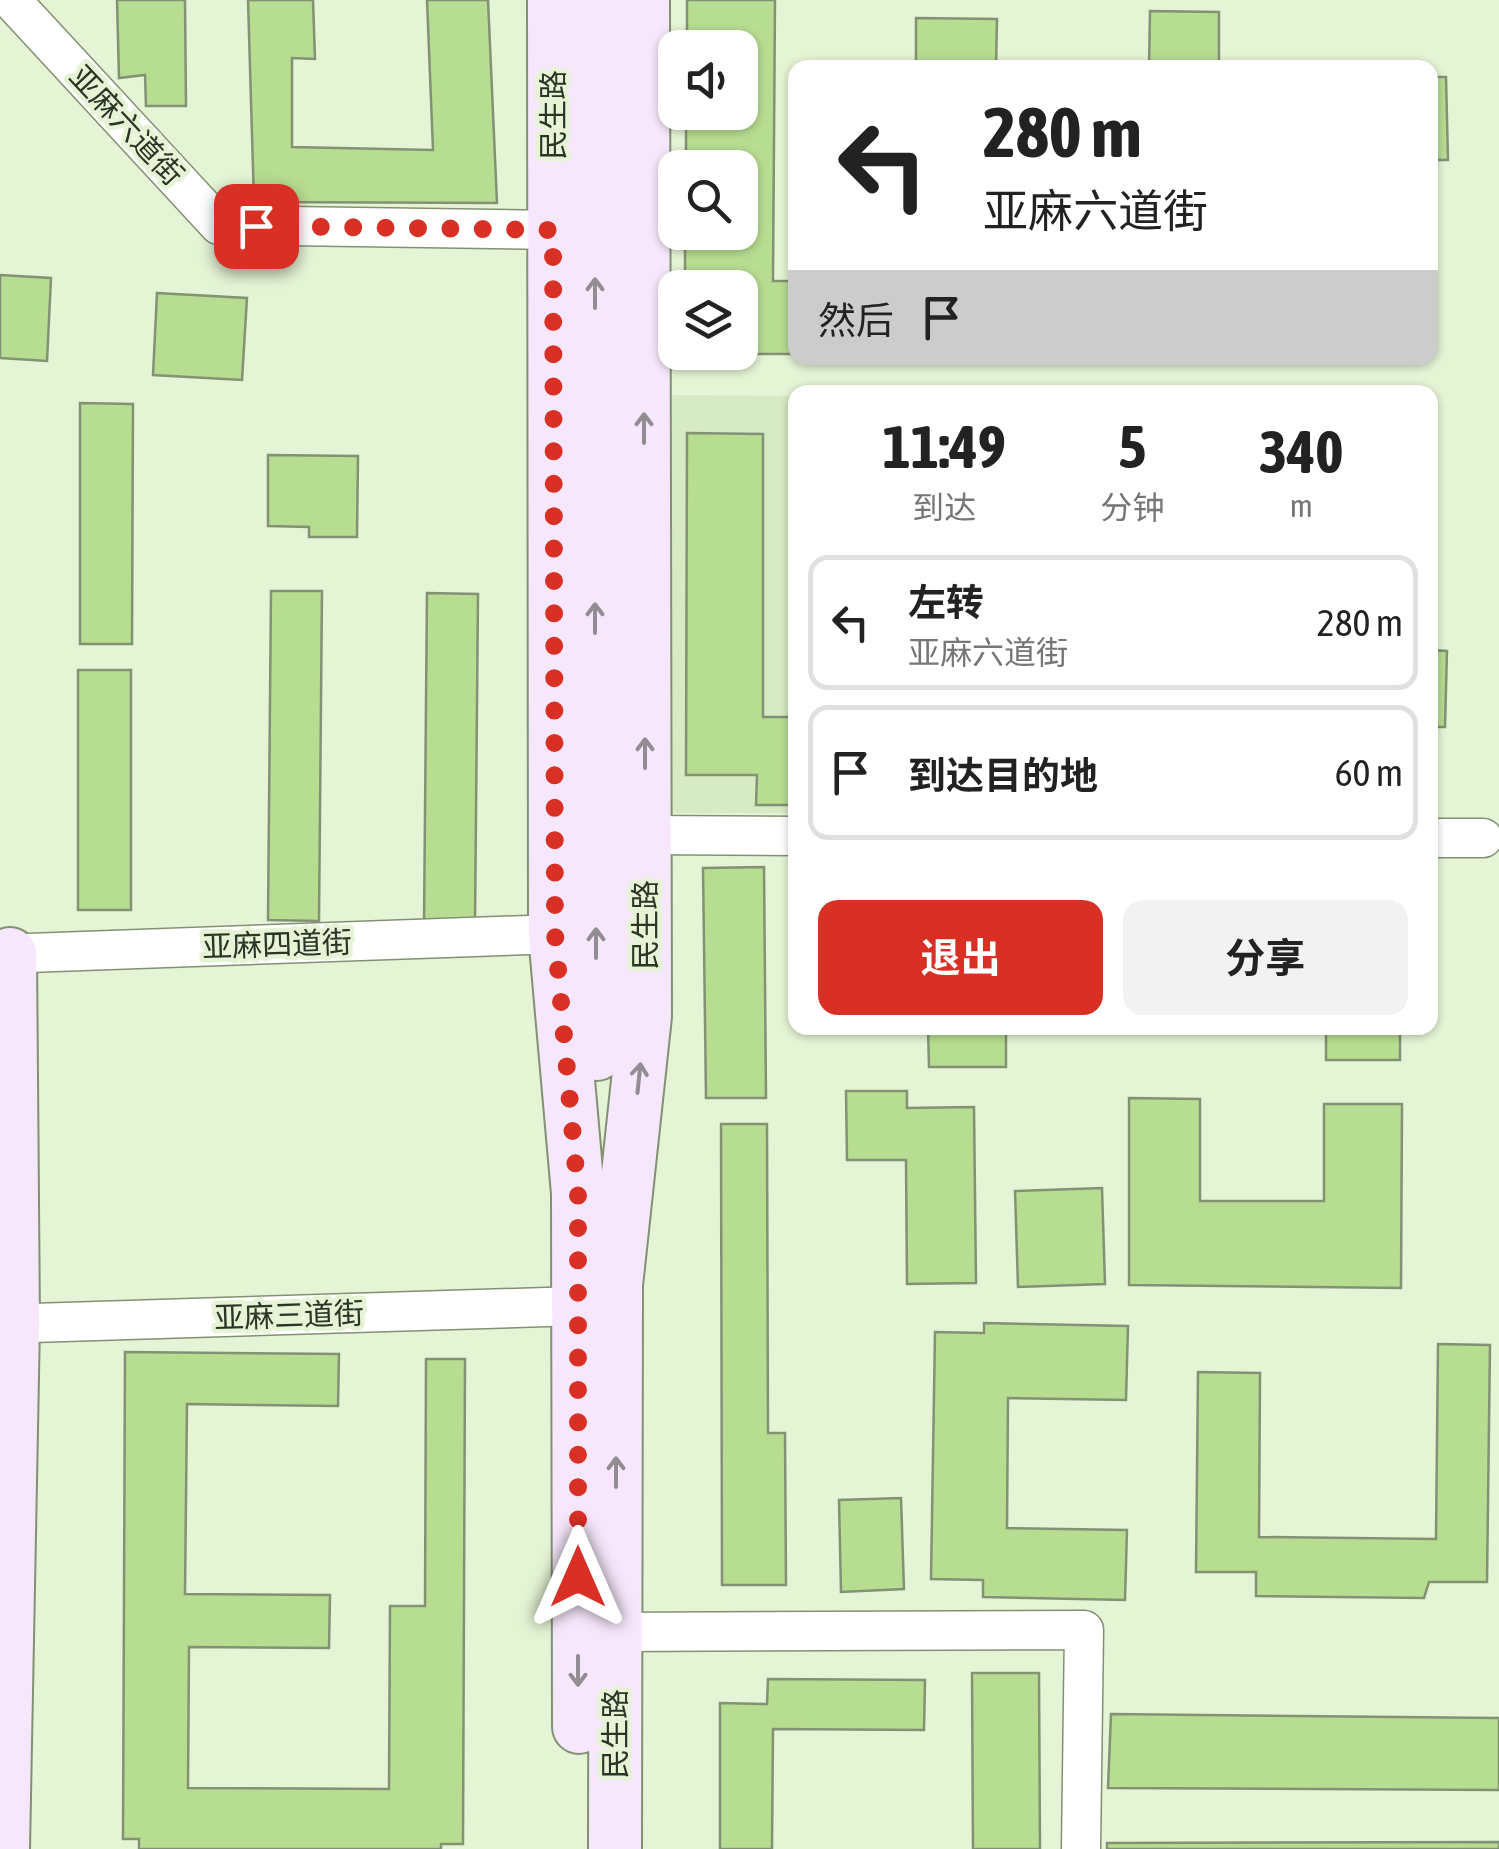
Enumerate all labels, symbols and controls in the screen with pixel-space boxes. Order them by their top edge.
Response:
map controls [658,30,758,370]
button: sound [658,30,758,130]
street label: 亚麻六道街 [63,59,191,191]
street label: 民生路 [536,70,570,160]
text: 280 m [983,92,1142,172]
icon: left [818,100,948,230]
button: search [658,150,758,250]
pin [214,184,299,269]
text: 亚麻六道街 [983,185,1208,237]
icon: arrive [229,199,284,254]
button: layers [658,270,758,370]
one-way arrow [586,278,604,310]
icon: arrive [914,290,969,345]
text: 然后 [818,299,894,342]
text: 11:49 [882,412,1006,481]
text: 5 [1118,412,1147,481]
one-way arrow [634,413,654,446]
text: 340 [1259,417,1344,486]
text: m [1290,487,1313,524]
text: 到达 [912,489,976,526]
text: 分钟 [1100,489,1164,526]
text: 左转 [908,581,984,624]
icon: left [823,595,878,650]
text: 280 m [1317,601,1403,644]
one-way arrow [586,603,604,636]
text: 亚麻六道街 [908,634,1068,671]
one-way arrow [636,738,654,770]
icon: arrive [823,745,878,800]
text: 60 m [1335,751,1403,794]
text: 到达目的地 [908,754,1098,797]
street label: 民生路 [628,880,662,970]
button: 退出 [818,900,1103,1015]
button: 分享 [1123,900,1408,1015]
street label: 亚麻四道街 [201,924,353,964]
one-way arrow [586,928,606,960]
one-way arrow [629,1062,648,1094]
street label: 亚麻三道街 [213,1295,365,1335]
one-way arrow [606,1456,626,1488]
position arrow [526,1525,630,1629]
one-way arrow [569,1655,588,1687]
street label: 民生路 [598,1689,632,1779]

